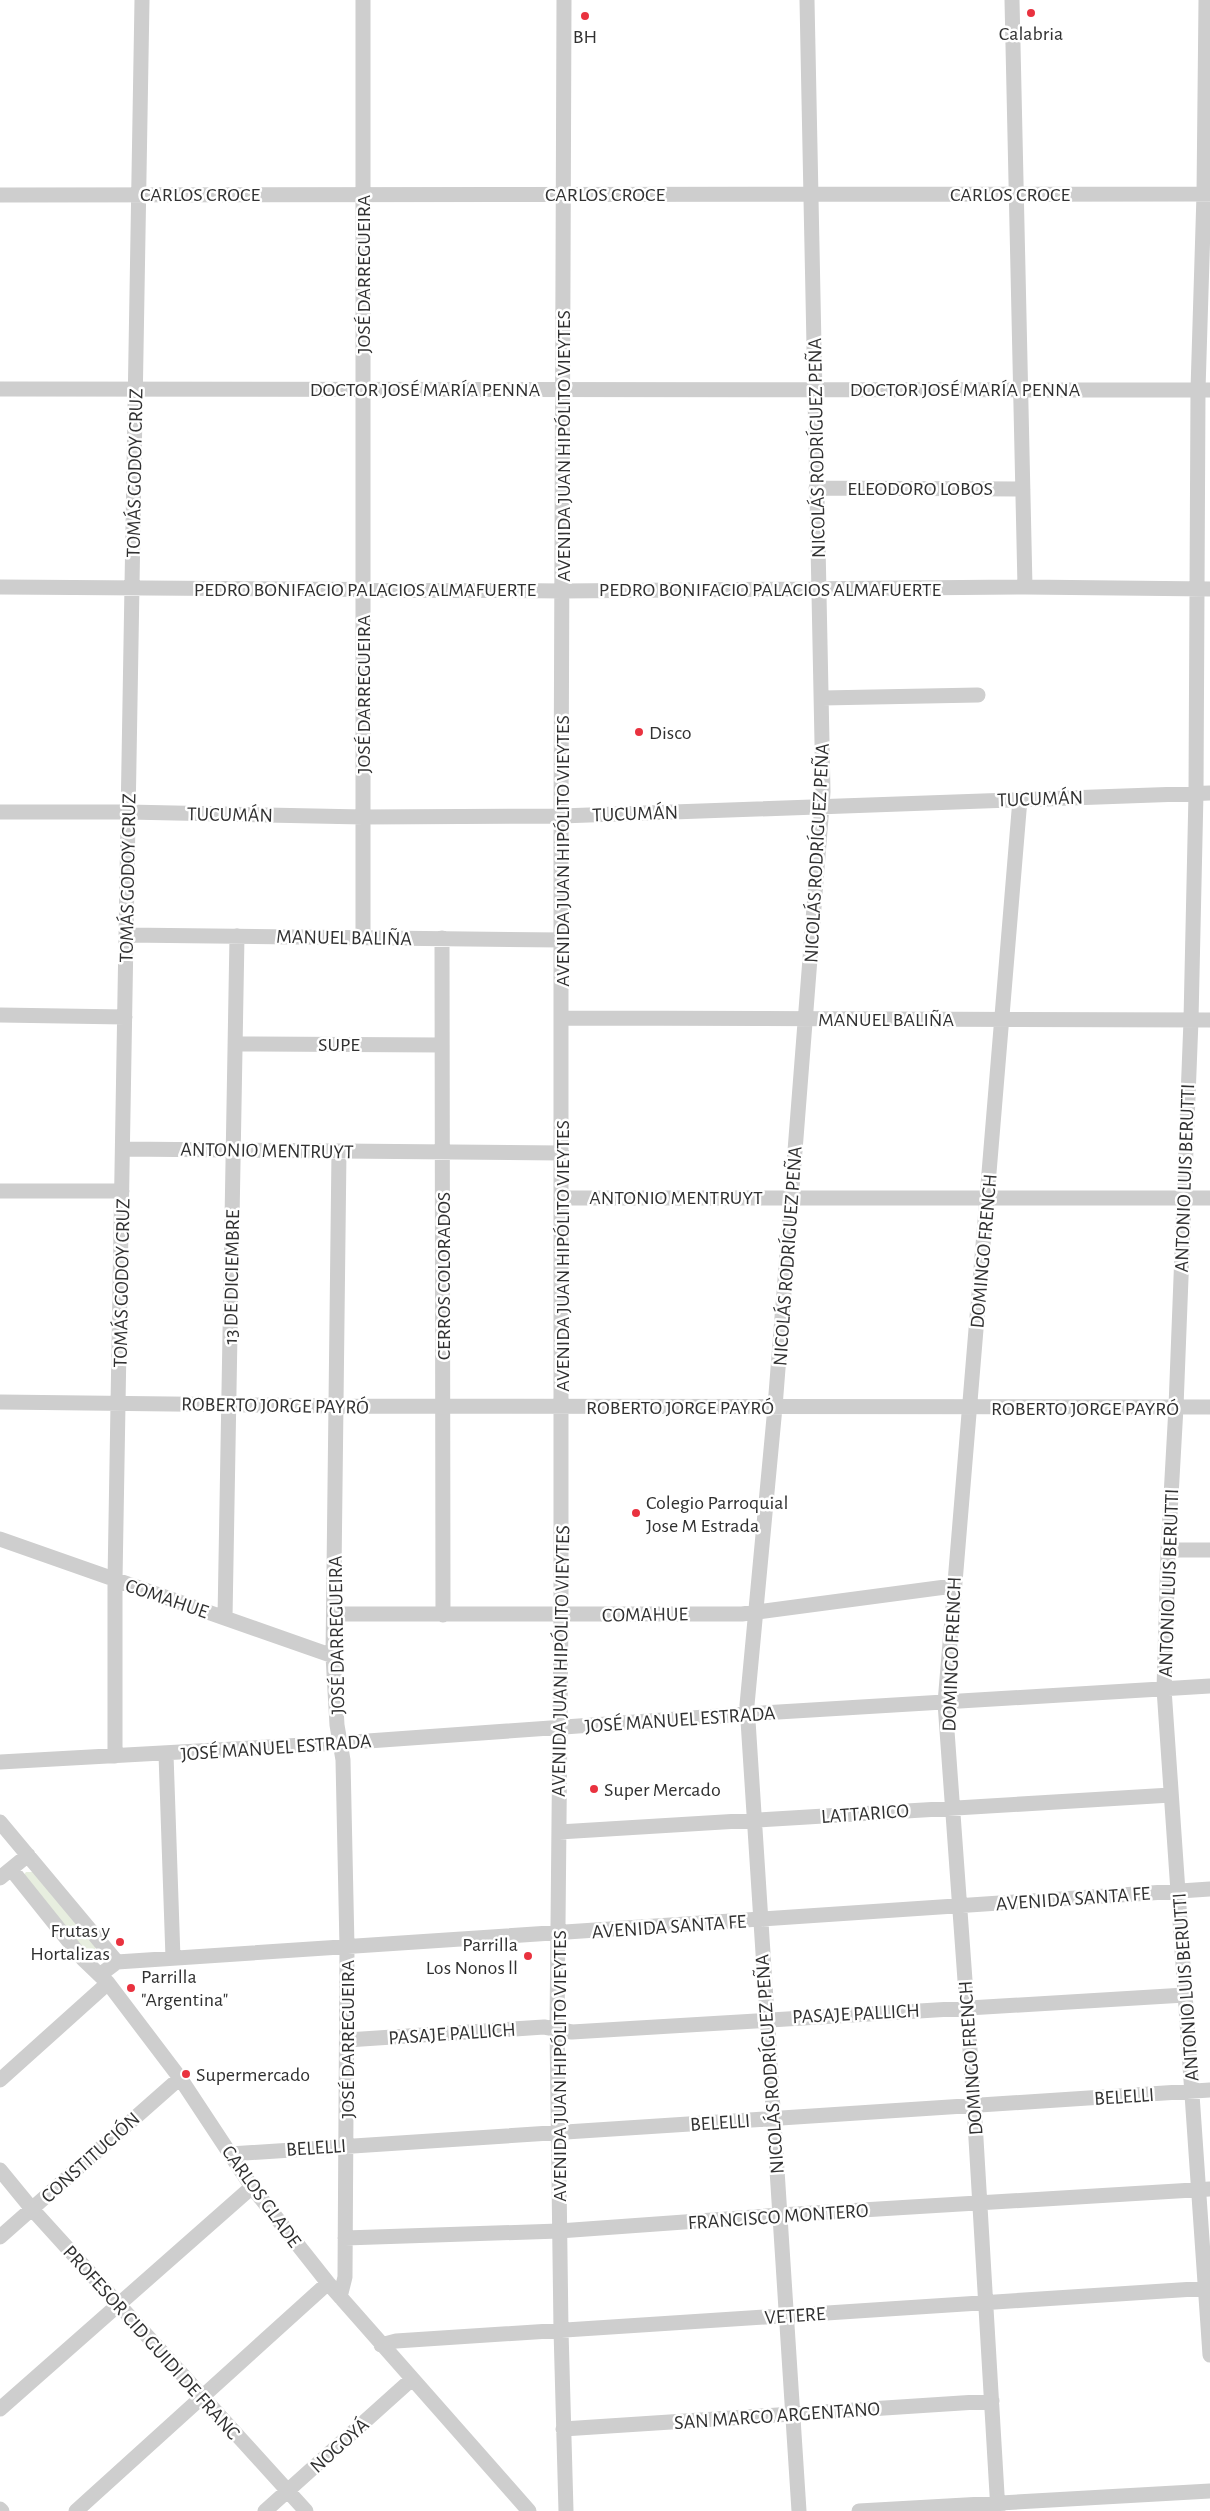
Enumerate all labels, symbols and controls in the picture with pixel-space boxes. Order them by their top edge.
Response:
marker: Calabria [1025,7,1037,19]
marker: BH [579,10,591,22]
place label: Calabria [999,24,1063,44]
place label: BH [573,27,597,47]
street label: CARLOS CROCE [140,185,260,205]
street label: CARLOS CROCE [545,185,665,205]
street label: CARLOS CROCE [950,185,1070,205]
street label: JOSÉ DARREGUEIRA [353,194,374,353]
street label: AVENIDA JUAN HIPÓLITO VIEYTES [553,310,574,582]
street label: NICOLÁS RODRÍGUEZ PEÑA [804,337,829,558]
street label: DOCTOR JOSÉ MARÍA PENNA [310,379,541,400]
street label: DOCTOR JOSÉ MARÍA PENNA [850,379,1081,400]
street label: TOMÁS GODOY CRUZ [123,388,146,558]
street label: ELEODORO LOBOS [847,479,993,499]
street label: PEDRO BONIFACIO PALACIOS ALMAFUERTE [194,580,537,600]
street label: PEDRO BONIFACIO PALACIOS ALMAFUERTE [599,580,942,600]
street label: JOSÉ DARREGUEIRA [353,614,374,773]
street label: AVENIDA JUAN HIPÓLITO VIEYTES [552,715,573,987]
place label: Disco [649,723,692,743]
marker: Disco [633,726,645,738]
street label: NICOLÁS RODRÍGUEZ PEÑA [800,742,833,964]
street label: TUCUMÁN [997,787,1083,810]
street label: TOMÁS GODOY CRUZ [116,793,139,963]
street label: TUCUMÁN [592,802,678,825]
street label: TUCUMÁN [187,803,273,826]
street label: MANUEL BALIÑA [276,926,413,949]
street label: MANUEL BALIÑA [818,1009,954,1030]
street label: SUPE [318,1035,360,1055]
street label: ANTONIO LUIS BERUTTI [1172,1083,1198,1273]
street label: AVENIDA JUAN HIPÓLITO VIEYTES [552,1120,573,1392]
street label: ANTONIO MENTRUYT [180,1139,354,1163]
street label: NICOLÁS RODRÍGUEZ PEÑA [769,1145,806,1367]
street label: DOMINGO FRENCH [967,1173,1001,1329]
street label: ANTONIO MENTRUYT [589,1188,763,1208]
street label: CERROS COLORADOS [434,1192,454,1360]
street label: TOMÁS GODOY CRUZ [110,1198,133,1368]
street label: 13 DE DICIEMBRE [221,1209,243,1345]
street label: ROBERTO JORGE PAYRÓ [181,1393,369,1418]
street label: ROBERTO JORGE PAYRÓ [586,1397,774,1418]
street label: ROBERTO JORGE PAYRÓ [991,1398,1179,1419]
street label: ANTONIO LUIS BERUTTI [1156,1488,1182,1678]
place label: Colegio Parroquial Jose M Estrada [646,1493,789,1536]
marker: Colegio Parroquial Jose M Estrada [630,1507,642,1519]
street label: AVENIDA JUAN HIPÓLITO VIEYTES [548,1525,573,1797]
street label: JOSÉ DARREGUEIRA [325,1555,348,1715]
street label: COMAHUE [123,1575,211,1623]
street label: DOMINGO FRENCH [939,1576,965,1732]
street label: COMAHUE [602,1604,689,1626]
street label: JOSÉ MANUEL ESTRADA [584,1702,777,1737]
street label: JOSÉ MANUEL ESTRADA [180,1730,373,1765]
place label: Super Mercado [604,1780,721,1800]
marker: Super Mercado [588,1783,600,1795]
street label: LATTARICO [820,1801,910,1827]
street label: AVENIDA SANTA FE [995,1884,1151,1914]
street label: ANTONIO LUIS BERUTTI [1169,1892,1203,2082]
street label: AVENIDA SANTA FE [591,1912,747,1942]
place label: Frutas y Hortalizas [30,1921,110,1964]
street label: AVENIDA JUAN HIPÓLITO VIEYTES [549,1930,570,2202]
place label: Parrilla Los Nonos ll [426,1935,518,1978]
marker: Frutas y Hortalizas [114,1936,126,1948]
marker: Parrilla Los Nonos ll [522,1950,534,1962]
street label: NICOLÁS RODRÍGUEZ PEÑA [751,1953,788,2175]
street label: JOSÉ DARREGUEIRA [337,1959,358,2118]
place label: Parrilla "Argentina" [141,1967,228,2010]
street label: DOMINGO FRENCH [956,1980,986,2136]
marker: Parrilla "Argentina" [125,1982,137,1994]
street label: PASAJE PALLICH [792,2001,920,2027]
street label: PASAJE PALLICH [388,2020,517,2048]
place label: Supermercado [196,2065,310,2085]
marker: Supermercado [180,2068,192,2080]
street label: BELELLI [1093,2085,1155,2109]
street label: CONSTITUCIÓN [37,2108,144,2207]
street label: BELELLI [689,2111,751,2135]
street label: BELELLI [285,2136,347,2160]
street label: CARLOS GLADE [218,2142,305,2252]
street label: FRANCISCO MONTERO [687,2201,869,2233]
street label: PROFESOR CID GUIDI DE FRANC [59,2242,243,2443]
street label: VETERE [764,2304,827,2328]
street label: SAN MARCO ARGENTANO [673,2399,881,2433]
street label: NOGOYÁ [306,2413,373,2477]

